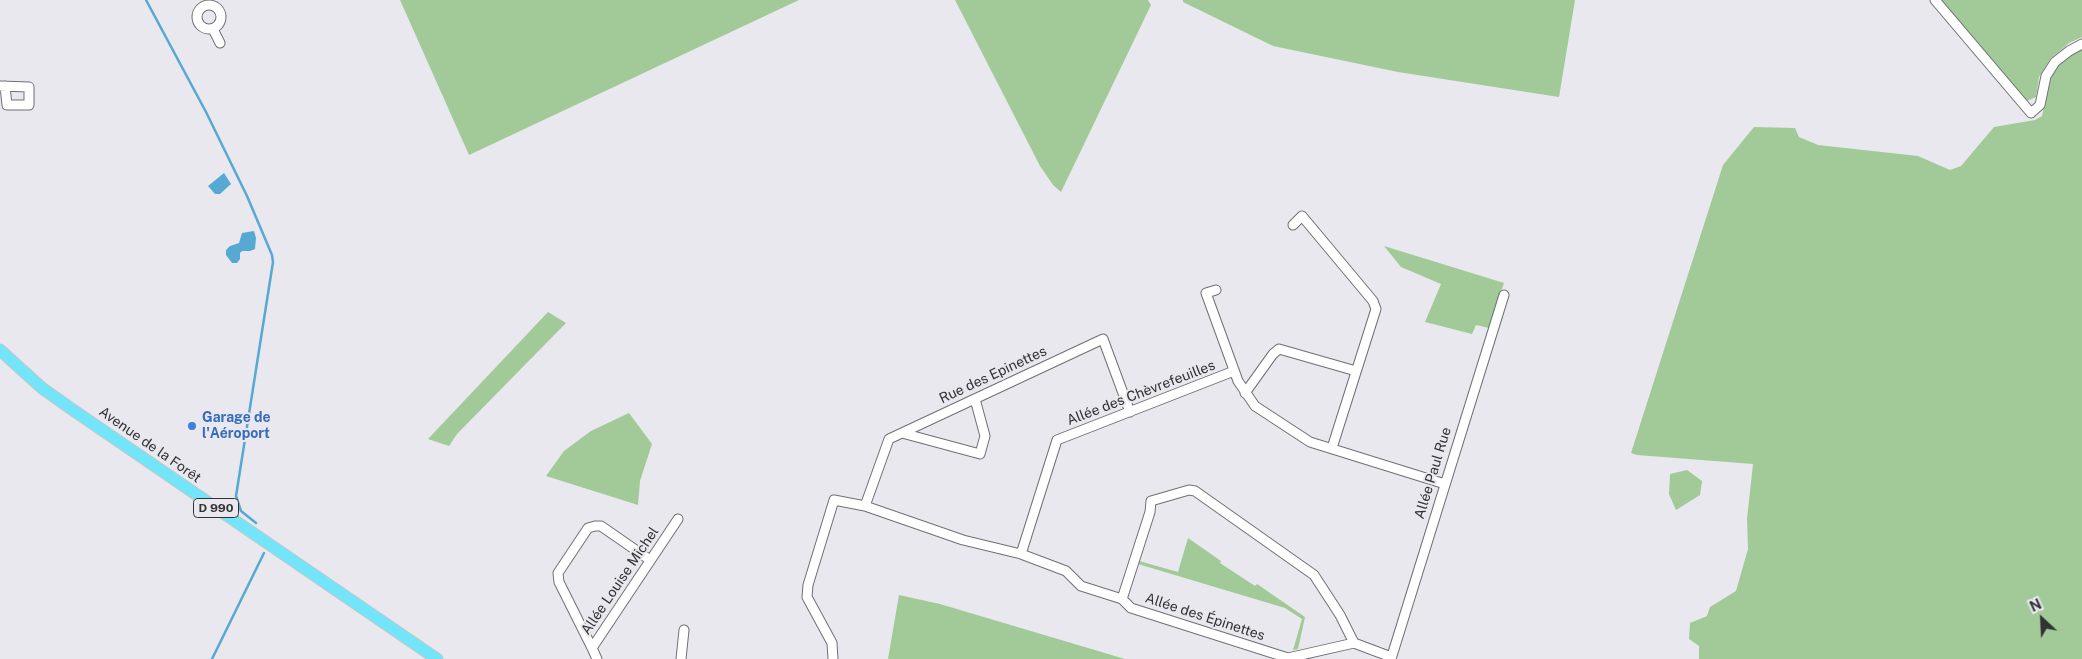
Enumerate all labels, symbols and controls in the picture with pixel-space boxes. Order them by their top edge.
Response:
street label: Rue des Epinettes [937,343,1049,407]
street label: Allée des Chèvrefeuilles [1064,357,1218,429]
street label: Avenue de la Forêt [96,403,204,487]
place label: Garage de l'Aéroport [202,410,271,442]
marker: Garage de l'Aéroport [186,420,198,432]
street label: Allée Paul Rue [1411,425,1455,521]
road number: D 990 [194,498,238,518]
street label: Allée Louise Michel [578,524,662,638]
street label: Allée des Épinettes [1143,590,1267,644]
north arrow [2017,594,2067,644]
text: N [2027,596,2044,615]

